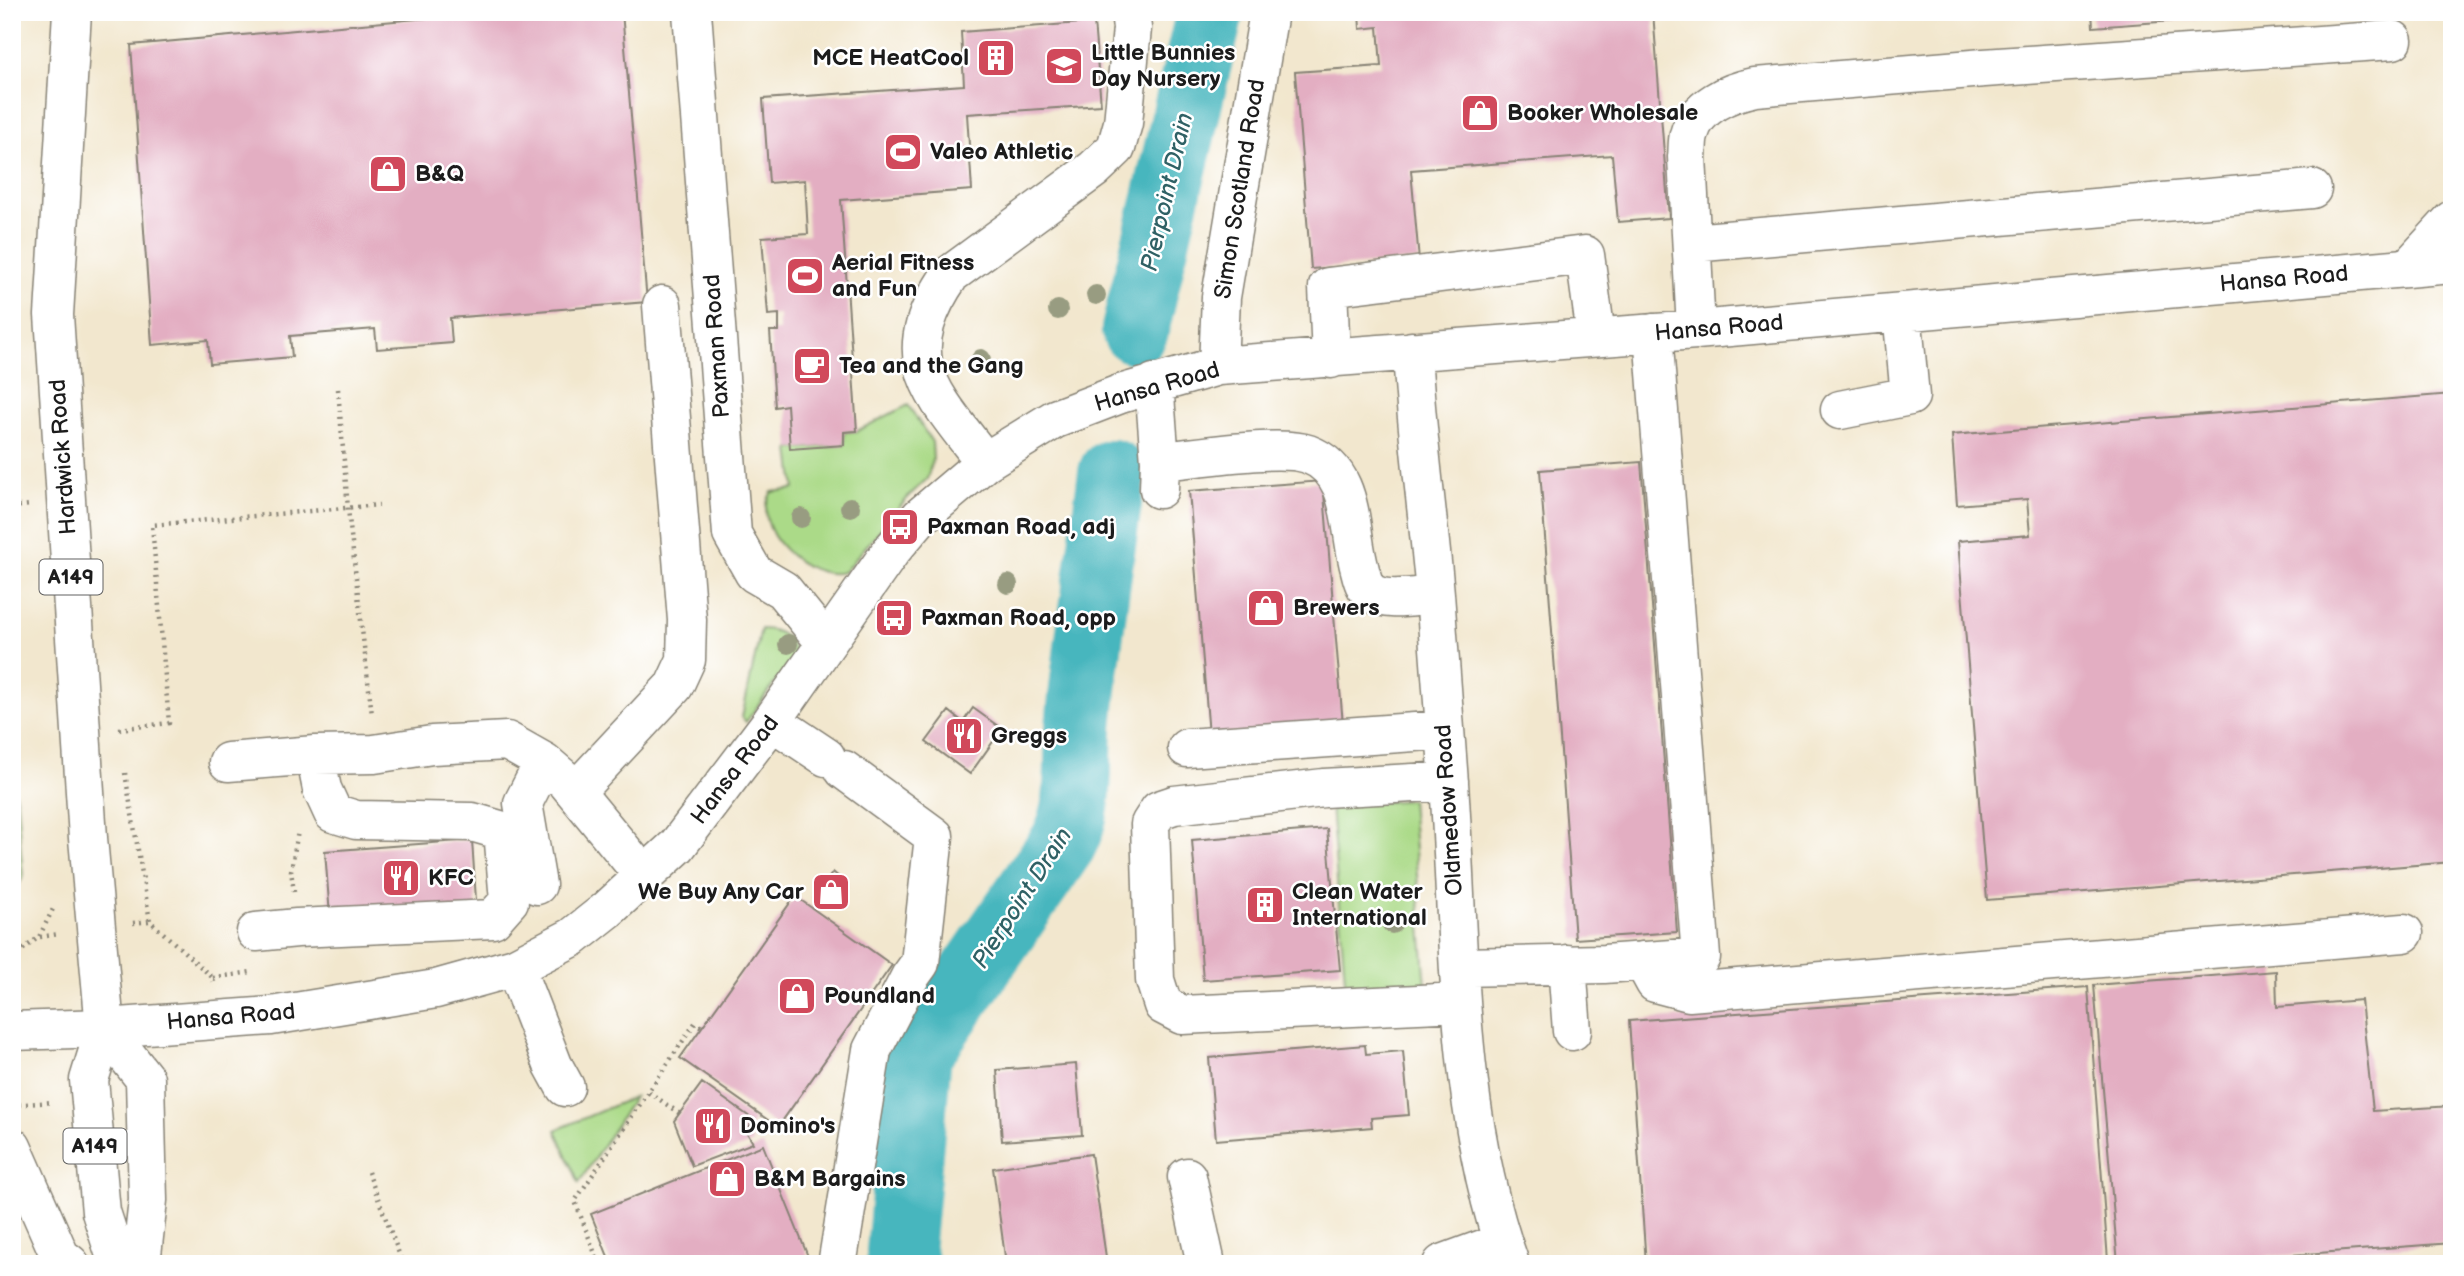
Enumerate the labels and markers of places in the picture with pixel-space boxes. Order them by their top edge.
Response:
building icon: MCE HeatCool [975,37,1017,79]
place label: Little Bunnies Day Nursery [1091,39,1235,93]
place label: MCE HeatCool [812,44,969,72]
school or university icon: Little Bunnies Day Nursery [1043,45,1085,87]
shop icon: Booker Wholesale [1459,92,1501,134]
place label: Booker Wholesale [1507,99,1698,127]
sports icon: Valeo Athletic [882,131,924,173]
place label: Valeo Athletic [930,138,1074,166]
shop icon: B&Q [367,153,409,195]
place label: B&Q [415,160,464,188]
place label: Aerial Fitness and Fun [831,249,974,303]
sports icon: Aerial Fitness and Fun [784,255,826,297]
cafe icon: Tea and the Gang [791,345,833,387]
place label: Tea and the Gang [839,352,1024,380]
bus stop icon: Paxman Road, adj [879,506,921,548]
place label: Paxman Road, adj [927,513,1115,541]
shop icon: Brewers [1245,587,1287,629]
place label: Brewers [1293,594,1380,622]
bus stop icon: Paxman Road, opp [873,597,915,639]
place label: Paxman Road, opp [921,604,1116,632]
restaurant icon: Greggs [943,715,985,757]
place label: Greggs [991,722,1067,750]
restaurant icon: KFC [380,857,422,899]
place label: KFC [428,864,474,892]
shop icon: We Buy Any Car [810,871,852,913]
place label: We Buy Any Car [638,878,805,906]
place label: Clean Water International [1292,878,1427,932]
building icon: Clean Water International [1244,884,1286,926]
shop icon: Poundland [776,975,818,1017]
place label: Poundland [824,982,935,1010]
restaurant icon: Domino's [692,1105,734,1147]
place label: Domino's [740,1112,835,1140]
shop icon: B&M Bargains [706,1158,748,1200]
place label: B&M Bargains [754,1165,906,1193]

